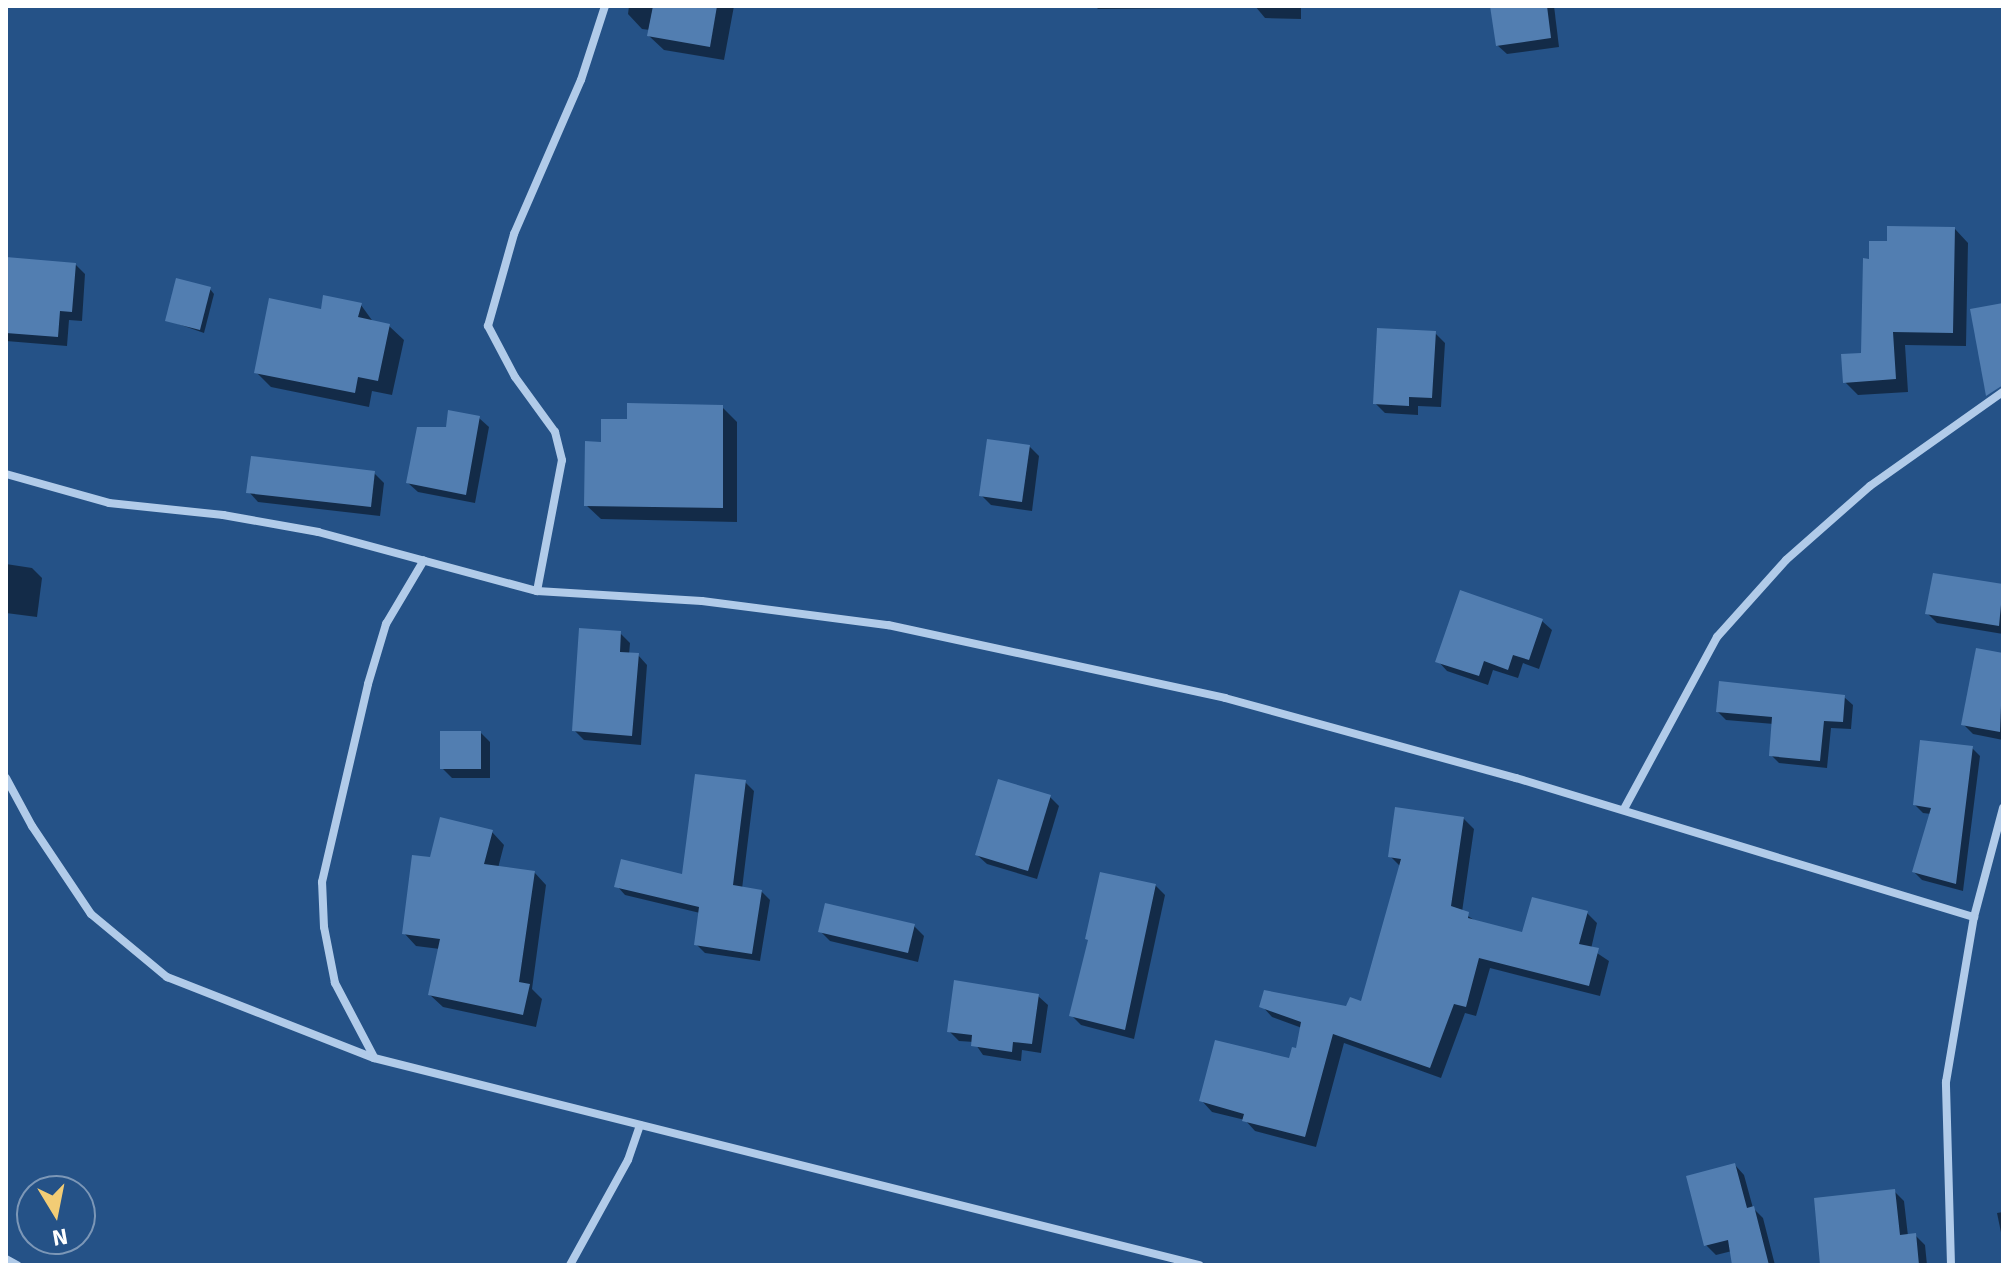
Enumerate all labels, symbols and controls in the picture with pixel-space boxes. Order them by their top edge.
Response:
north arrow [16,1175,96,1255]
text: N [50,1223,70,1252]

